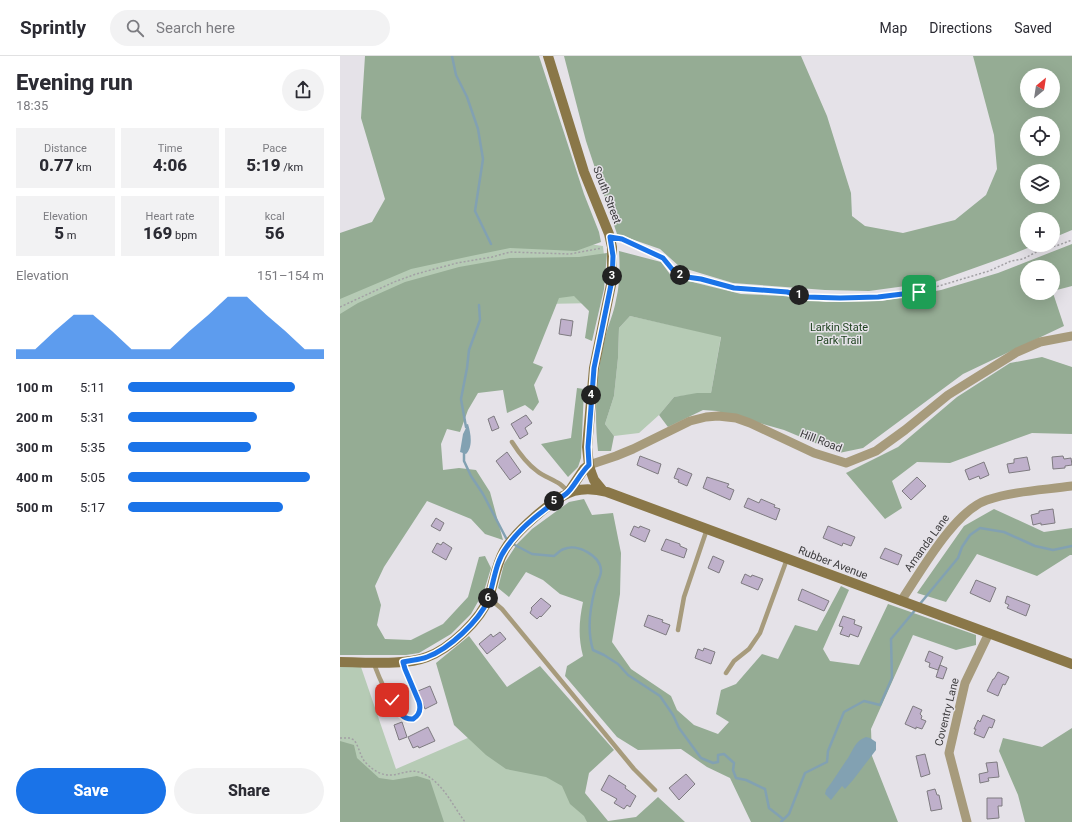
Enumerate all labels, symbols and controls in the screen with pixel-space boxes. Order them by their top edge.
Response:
search box [110,10,390,46]
text: Sprintly [20,16,86,39]
icon: search [124,17,146,39]
text: Search here [156,19,235,37]
text: Map [880,20,907,36]
text: Directions [929,20,992,36]
text: Saved [1014,20,1052,36]
north arrow [1020,68,1060,108]
map controls [1020,68,1060,300]
button: share [282,69,324,111]
text: Evening run [16,70,133,95]
text: 18:35 [16,98,48,113]
button: locate [1020,116,1060,156]
text: Distance [44,142,87,155]
text: Time [158,142,182,155]
text: Pace [262,142,287,155]
text: 0.77 [39,155,74,175]
text: 4:06 [153,155,187,175]
text: 5:19 [246,155,281,175]
text: km [74,161,92,174]
text: /km [281,161,303,174]
button: layers [1020,164,1060,204]
street label: South Street [590,165,624,226]
text: Elevation [43,210,88,223]
text: Heart rate [146,210,194,223]
text: kcal [265,210,285,223]
button: + [1020,212,1060,252]
text: 5 [54,223,64,243]
text: 169 [143,223,172,243]
text: 56 [265,223,284,243]
text: m [64,229,76,242]
text: bpm [172,229,197,242]
button: − [1020,260,1060,300]
pin: 2 [670,265,690,285]
pin: 3 [602,266,622,286]
text: Elevation [16,268,69,283]
text: 151–154 m [257,268,324,283]
text: 2 [677,268,683,281]
text: 3 [609,269,615,282]
pin [902,275,936,309]
icon: arrive [908,281,930,303]
pin: 1 [789,285,809,305]
text: 1 [796,288,802,301]
park label: Larkin State Park Trail [810,321,868,347]
text: 100 m [16,380,53,395]
text: 5:11 [80,380,105,395]
pin: 4 [581,385,601,405]
text: 4 [588,388,594,401]
text: 200 m [16,410,53,425]
text: 5:31 [80,410,105,425]
street label: Hill Road [798,427,844,455]
text: 300 m [16,440,53,455]
text: 5:35 [80,440,105,455]
text: 400 m [16,470,53,485]
text: 5:05 [80,470,105,485]
pin: 5 [544,491,564,511]
text: 5 [551,494,557,507]
text: 500 m [16,500,53,515]
text: 5:17 [80,500,105,515]
street label: Amanda Lane [902,512,952,574]
street label: Rubber Avenue [796,544,870,582]
pin: 6 [478,588,498,608]
text: 6 [485,591,491,604]
street label: Coventry Lane [932,676,962,747]
pin [375,683,409,717]
icon: check [381,689,403,711]
button: Save [16,768,166,814]
button: Share [174,768,324,814]

